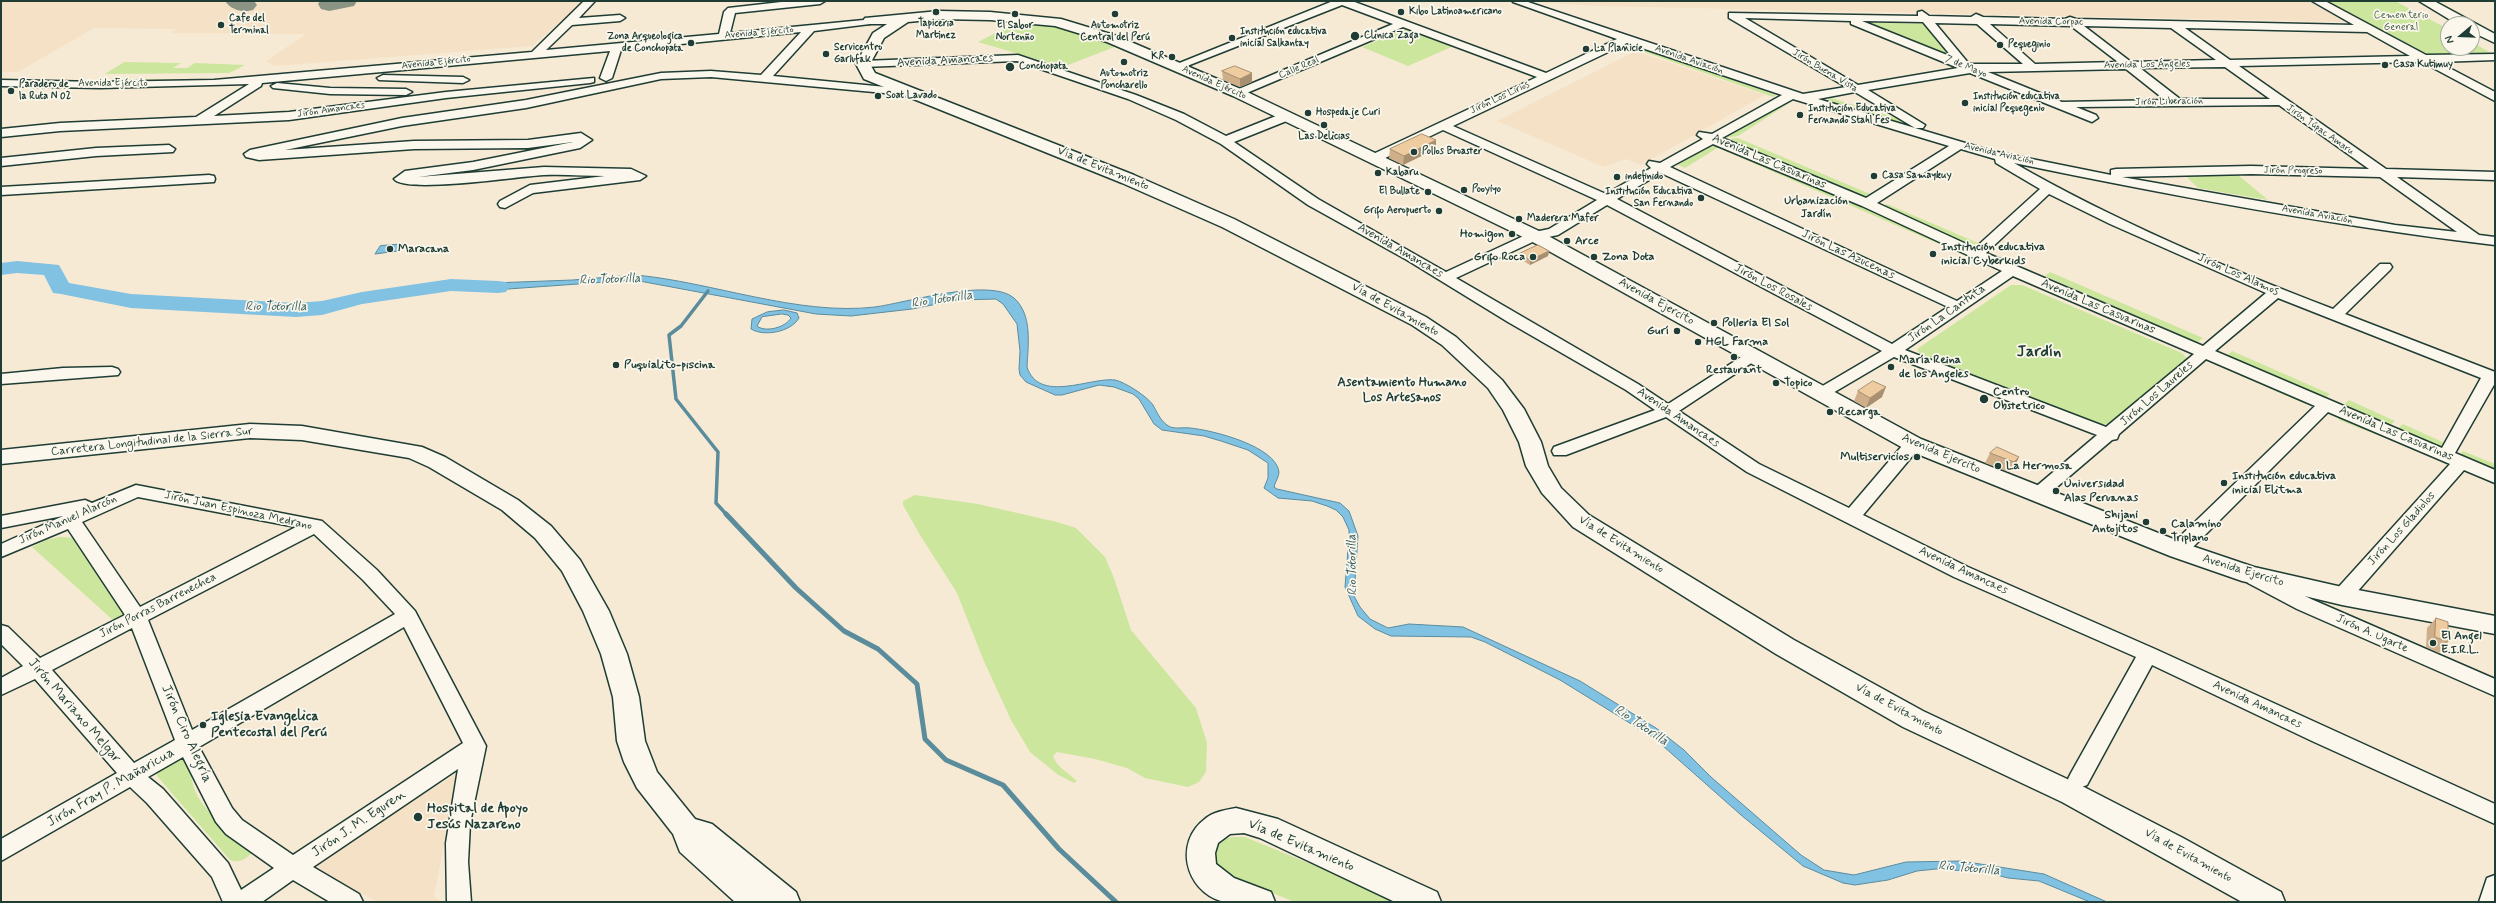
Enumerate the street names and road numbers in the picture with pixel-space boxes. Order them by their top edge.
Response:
street label: Avenida Corpac [2019,15,2083,29]
street label: Avenida Ejército [724,24,794,42]
street label: Avenida Aviación [1653,43,1725,77]
street label: Jirón Buena Vista [1790,47,1860,95]
street label: Avenida Amancaes [896,51,994,71]
street label: Avenida Ejército [401,53,471,73]
street label: 7 de Mayo [1943,53,1989,81]
street label: Calle Real [1277,54,1321,82]
street label: Avenida Los Ángeles [2104,58,2190,72]
street label: Avenida Ejército [1180,63,1248,103]
street label: Avenida Ejército [78,78,148,90]
street label: Jirón Los Lirios [1468,79,1532,117]
street label: Jirón Liberación [2135,95,2203,109]
street label: Jirón Amancaes [296,99,366,121]
street label: Jirón Túpac Amaru [2284,102,2356,158]
street label: Avenida Las Casuarinas [1710,131,1828,193]
street label: Avenida Aviación [1963,140,2035,168]
street label: Vía de Evitamiento [1055,144,1151,194]
street label: Jirón Progreso [2263,164,2323,178]
street label: Avenida Aviación [2281,203,2353,227]
street label: Avenida Amancaes [1355,221,1445,281]
street label: Jirón Las Azucenas [1799,227,1897,283]
street label: Jirón Los Alamos [2195,251,2281,299]
street label: Jirón Los Rosales [1731,261,1815,315]
street label: Avenida Ejercito [1616,275,1696,329]
street label: Avenida Las Casuarinas [2039,276,2157,338]
street label: Vía de Evitamiento [1349,280,1441,340]
street label: Jirón La Cantuta [1905,282,1989,346]
street label: Jirón Los Laureles [2118,358,2196,430]
street label: Avenida Amancaes [1634,385,1722,451]
street label: Avenida Las Casuarinas [2337,403,2455,465]
street label: Carretera Longitudinal de la Sierra Sur [50,424,254,460]
street label: Avenida Ejercito [1899,431,1983,477]
street label: Jirón Juan Espinoza Medrano [163,488,313,534]
street label: Jirón Los Gladiolos [2365,489,2439,569]
street label: Jirón Manuel Alarcón [17,492,119,548]
street label: Vía de Evitamiento [1576,513,1666,577]
street label: Avenida Amancaes [1916,544,2010,598]
street label: Avenida Ejercito [2201,552,2285,590]
street label: Jirón Porras Barrenechea [97,570,219,642]
street label: Jirón A. Ugarte [2334,612,2410,656]
street label: Jirón Mariano Melgar [24,655,124,767]
street label: Avenida Amancaes [2210,678,2304,732]
street label: Vía de Evitamiento [1853,681,1945,739]
street label: Jirón Ciro Alegría [157,682,215,786]
street label: Jirón Fray P. Mañaricua [44,745,178,831]
street label: Jirón J. M. Eguren [309,786,409,862]
street label: Vía de Evitamiento [1245,816,1357,876]
street label: Vía de Evitamiento [2142,826,2234,886]

